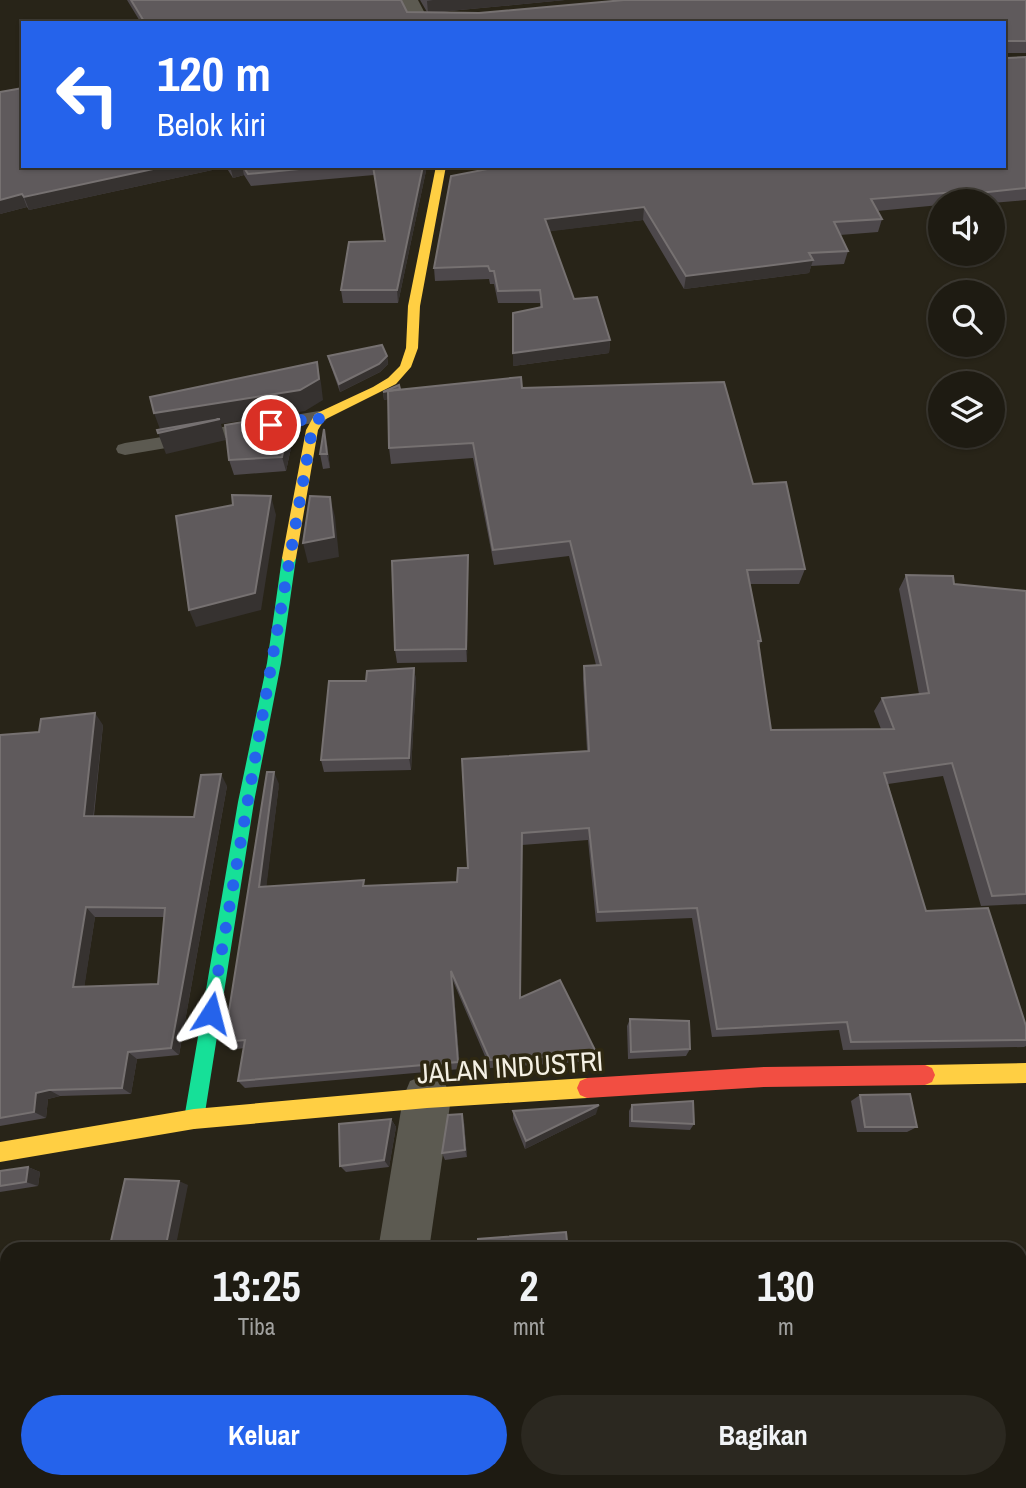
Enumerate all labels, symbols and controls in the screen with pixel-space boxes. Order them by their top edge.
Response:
text: 120 m [157,40,271,106]
icon: left [42,49,133,140]
text: Belok kiri [157,103,266,146]
map controls [928,189,1005,448]
button: sound [928,189,1005,266]
button: search [928,280,1005,357]
button: layers [928,371,1005,448]
pin [241,395,301,455]
icon: arrive [252,406,290,444]
position arrow [174,976,248,1050]
street label: JALAN INDUSTRI [416,1042,604,1092]
text: 13:25 [213,1258,301,1314]
text: 2 [519,1258,538,1314]
text: 130 [757,1258,815,1314]
text: Tiba [238,1311,275,1342]
text: mnt [513,1311,545,1342]
text: m [778,1311,794,1342]
button: Keluar [21,1395,507,1475]
button: Bagikan [521,1395,1006,1475]

